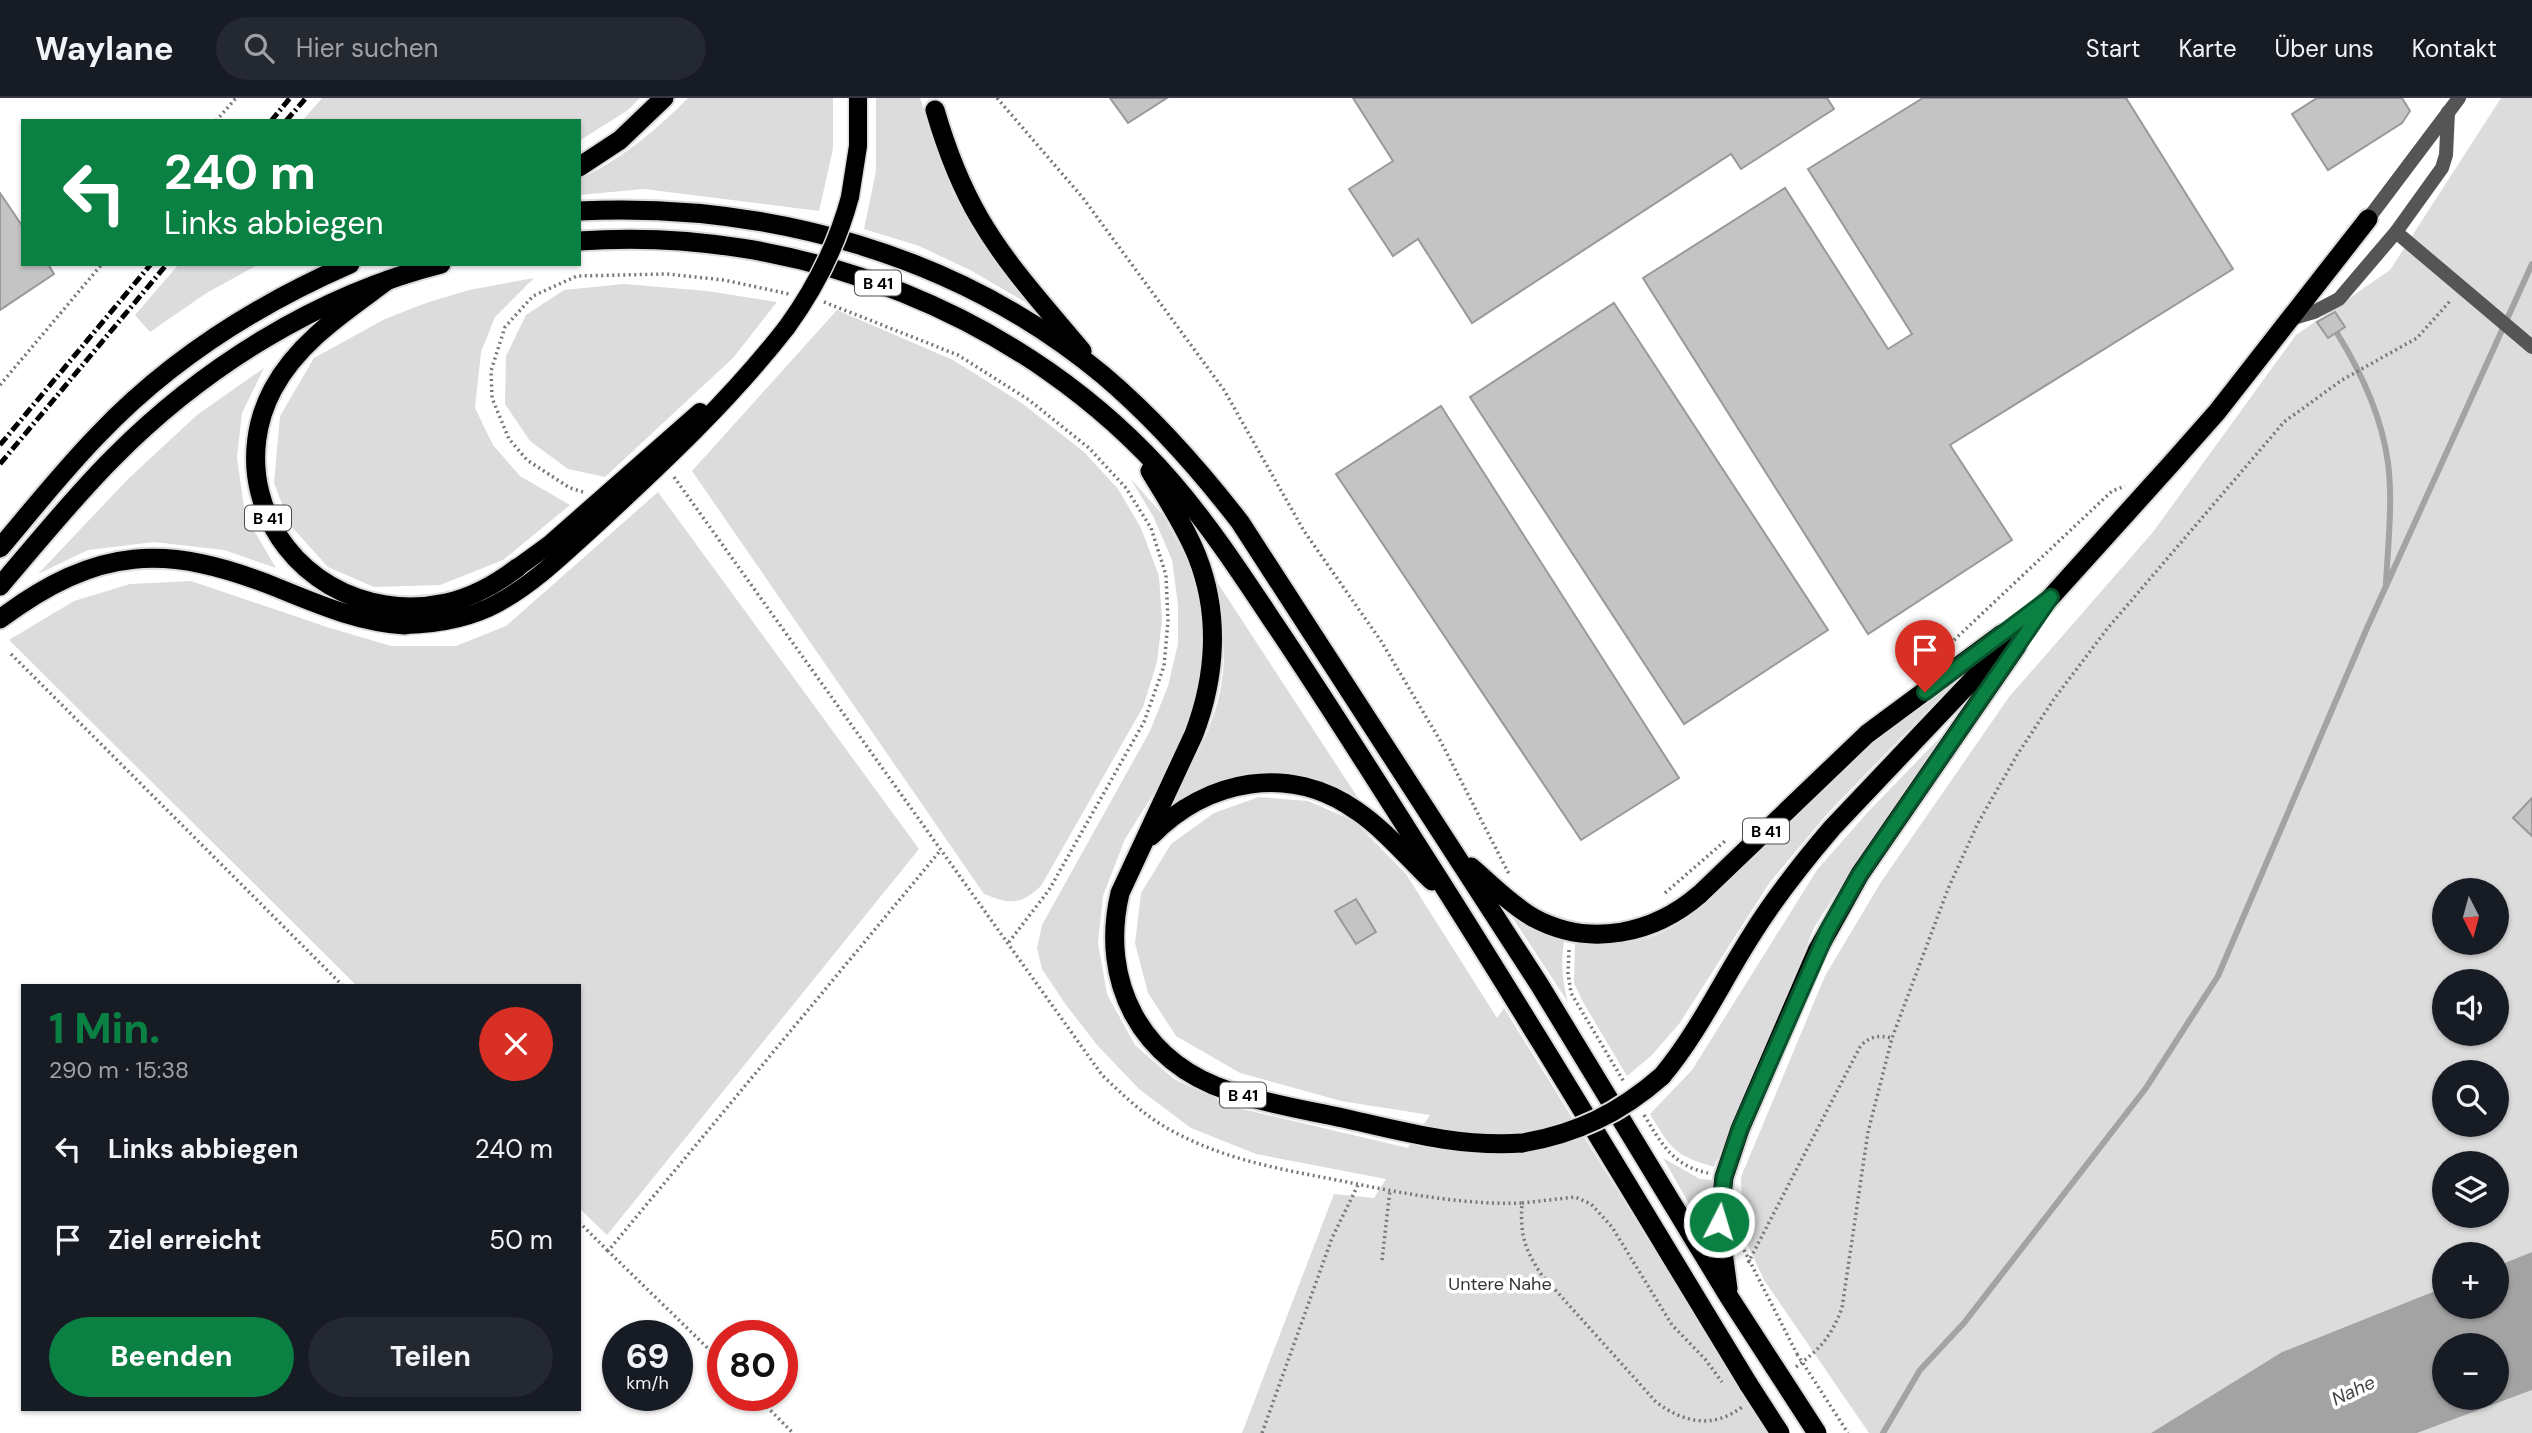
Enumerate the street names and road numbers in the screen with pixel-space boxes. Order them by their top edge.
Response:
road number: B 41 [855,270,901,295]
road number: B 41 [245,506,291,530]
road number: B 41 [1743,818,1789,844]
road number: B 41 [1220,1082,1266,1107]

